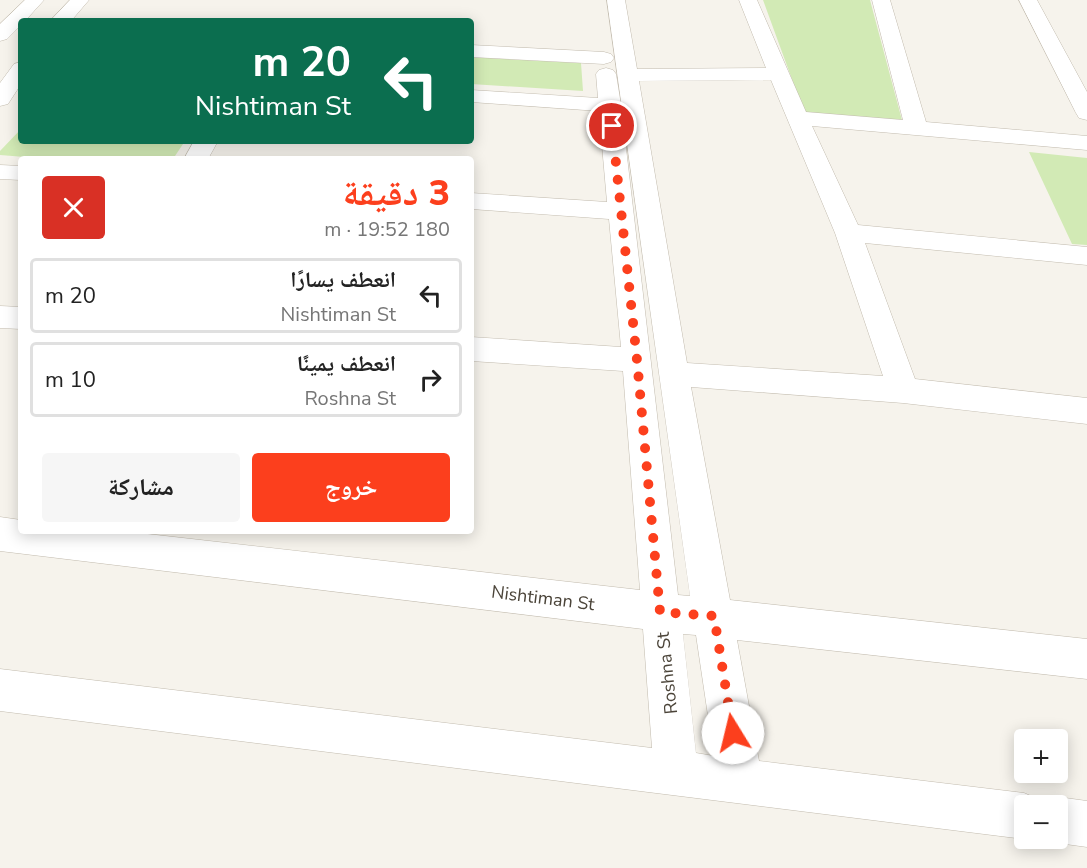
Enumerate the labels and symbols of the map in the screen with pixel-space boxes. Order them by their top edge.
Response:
pin [586,100,637,151]
street label: Nishtiman St [490,580,597,616]
street label: Roshna St [651,630,683,715]
position arrow [701,701,765,765]

